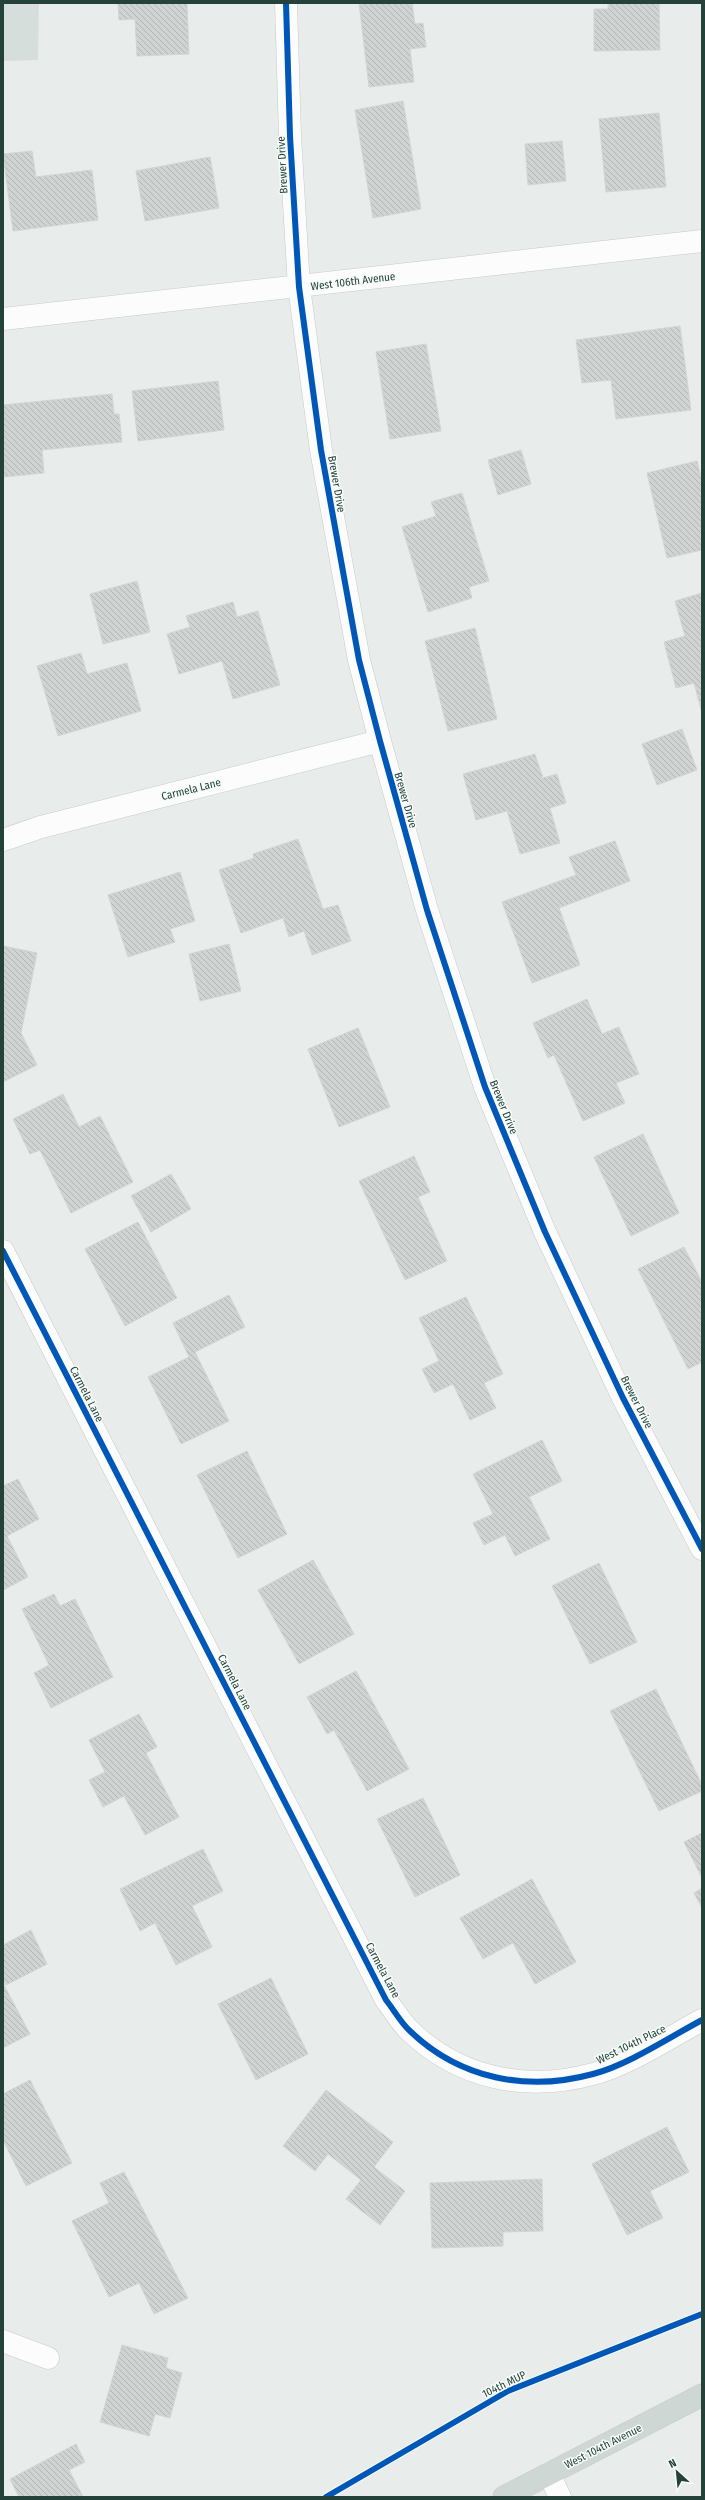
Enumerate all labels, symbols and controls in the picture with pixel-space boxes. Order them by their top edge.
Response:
street label: Brewer Drive [275,136,290,194]
street label: West 106th Avenue [310,270,396,293]
street label: Brewer Drive [325,455,348,513]
street label: Brewer Drive [391,771,420,829]
street label: Carmela Lane [160,776,222,803]
street label: Brewer Drive [487,1078,520,1136]
street label: Carmela Lane [67,1364,106,1424]
street label: Brewer Drive [618,1374,655,1431]
street label: Carmela Lane [215,1652,254,1712]
street label: Carmela Lane [363,1940,403,2000]
street label: West 104th Place [594,2022,668,2067]
street label: 104th MUP [480,2368,529,2401]
street label: West 104th Avenue [562,2421,644,2471]
north arrow [657,2452,697,2492]
text: N [667,2456,679,2471]

